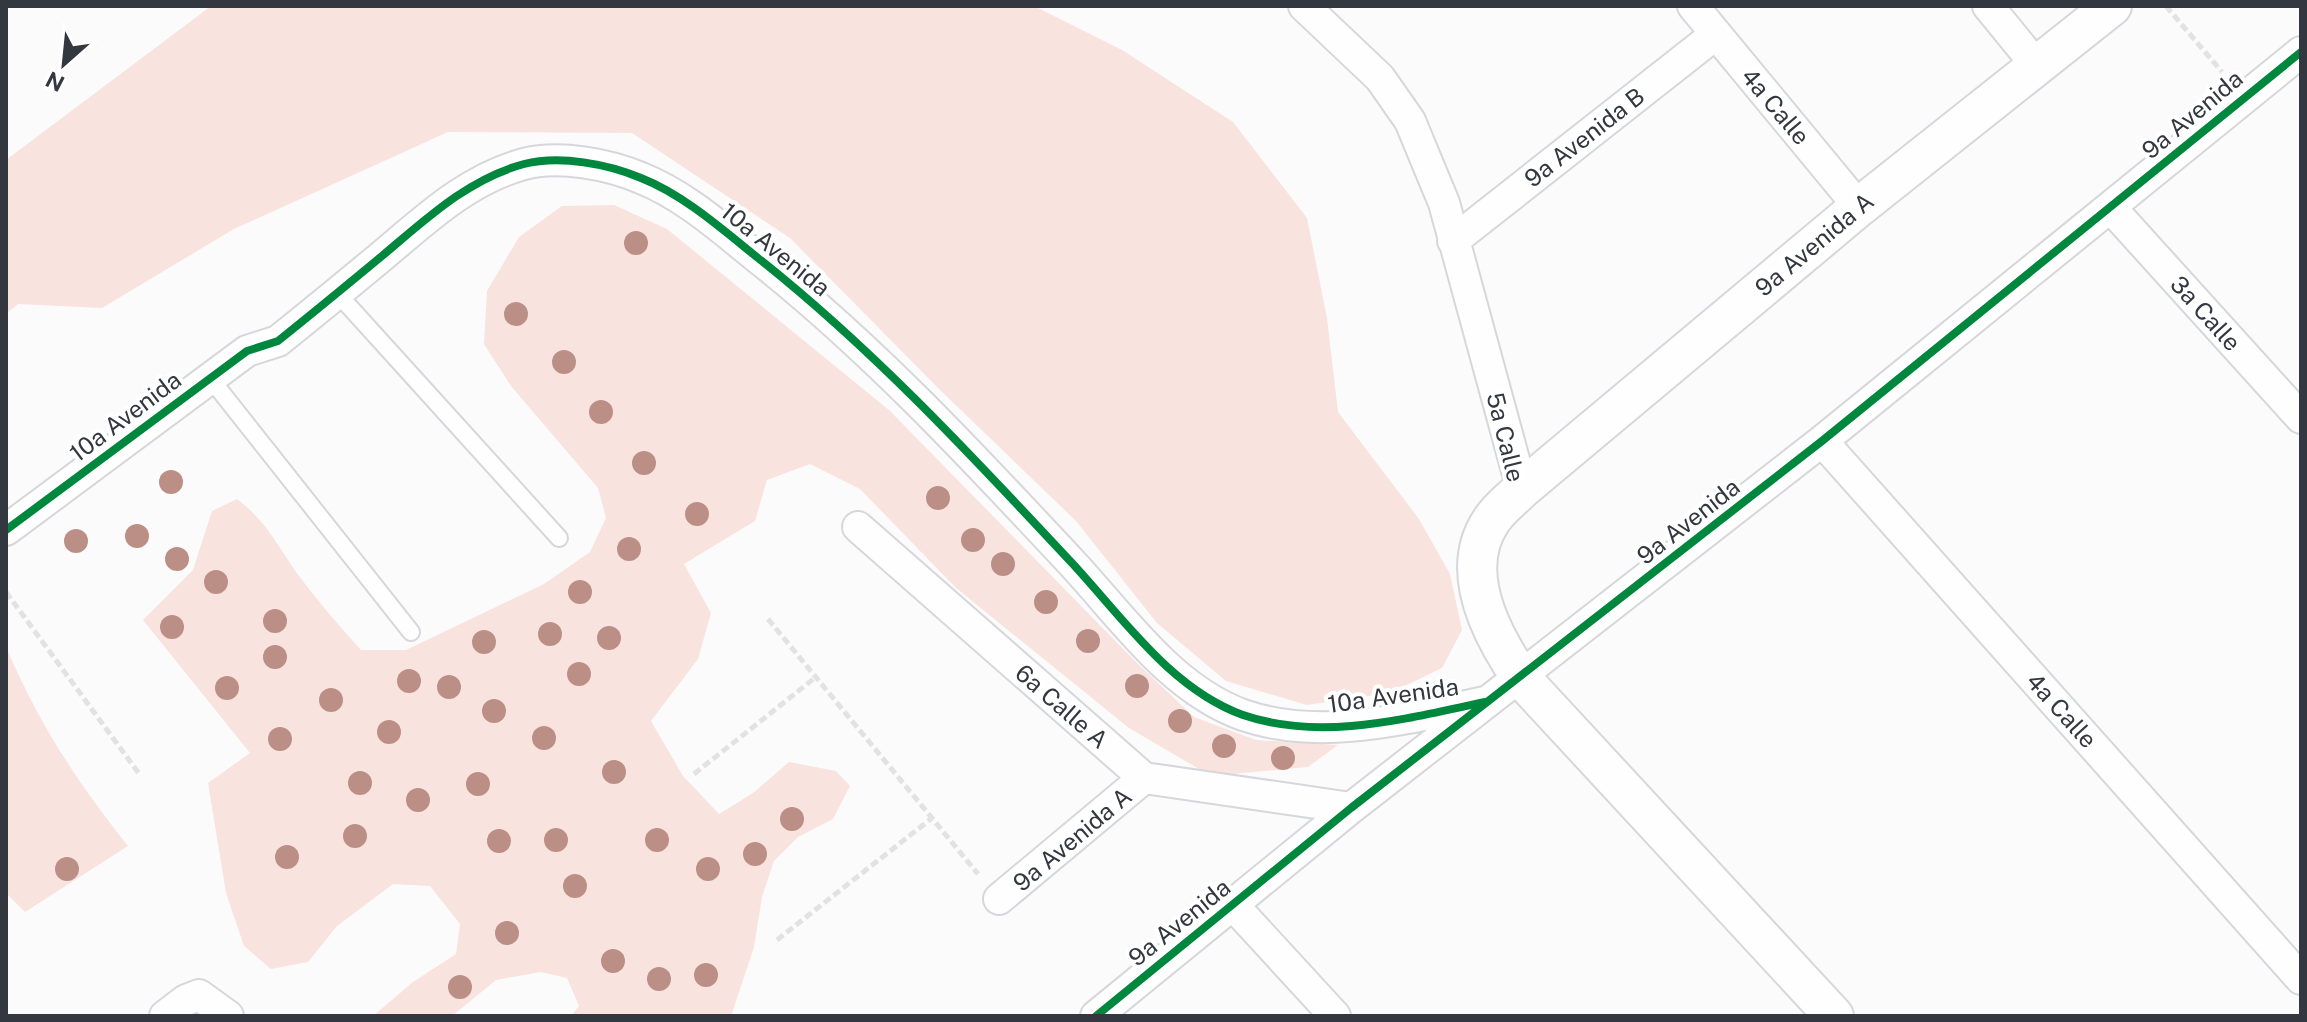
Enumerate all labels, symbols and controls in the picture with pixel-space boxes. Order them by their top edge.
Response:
north arrow [24,24,104,104]
street label: 4a Calle [1736,62,1816,150]
street label: 9a Avenida [2136,64,2248,164]
text: N [41,66,68,97]
street label: 9a Avenida B [1518,82,1650,192]
street label: 9a Avenida A [1749,187,1879,301]
street label: 10a Avenida [716,197,836,301]
street label: 3a Calle [2165,270,2247,356]
street label: 10a Avenida [64,365,186,467]
street label: 5a Calle [1481,389,1531,485]
street label: 9a Avenida [1631,472,1745,570]
street label: 6a Calle A [1010,658,1114,754]
street label: 4a Calle [2021,667,2103,753]
street label: 10a Avenida [1326,672,1460,718]
street label: 9a Avenida A [1007,782,1137,896]
street label: 9a Avenida [1123,873,1235,971]

